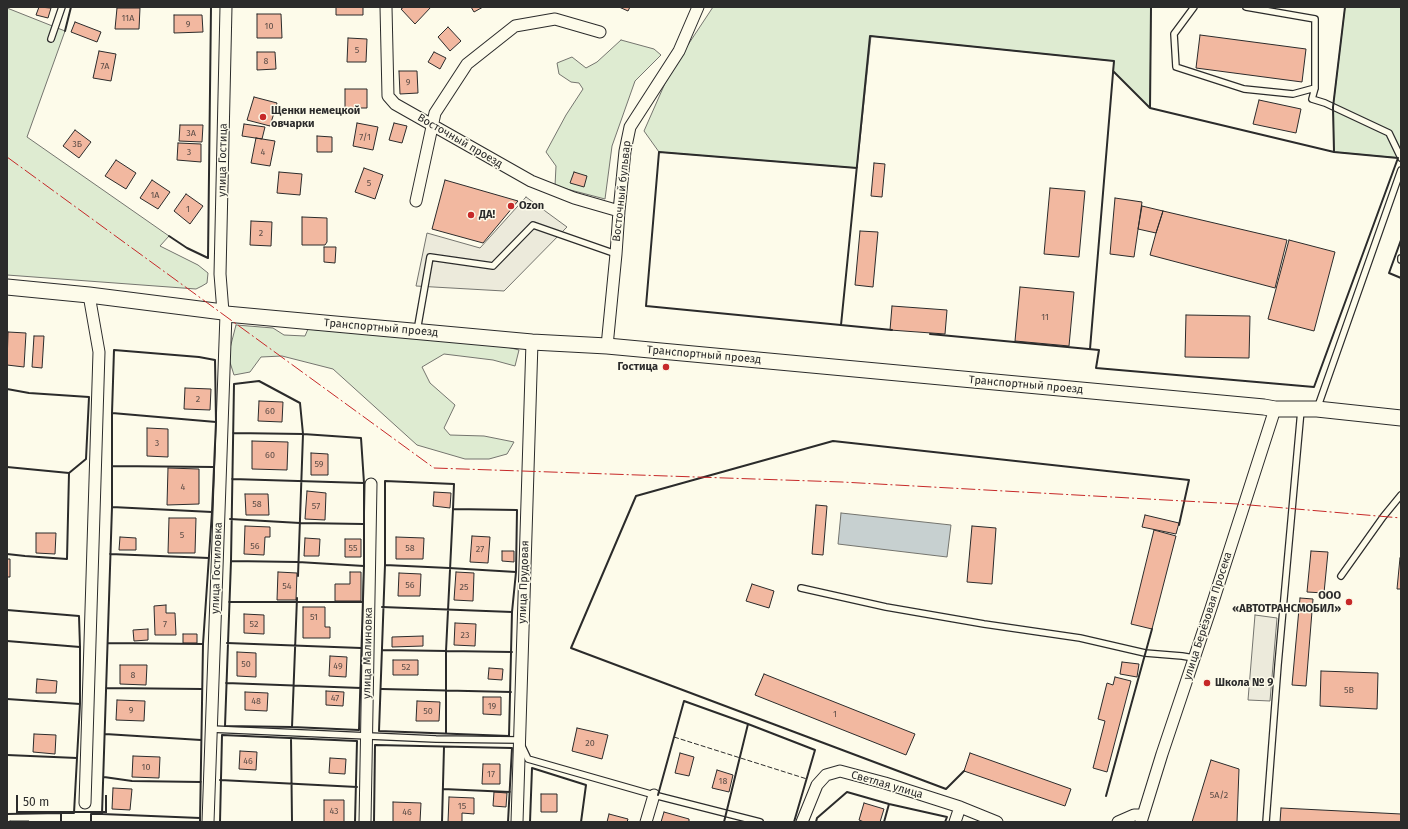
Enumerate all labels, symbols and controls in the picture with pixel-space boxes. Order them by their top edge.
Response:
house number: 11А [122,13,134,23]
house number: 9 [186,19,190,29]
house number: 10 [265,21,273,31]
house number: 5 [355,45,359,55]
house number: 8 [264,56,268,66]
house number: 7А [101,61,109,71]
house number: 9 [406,77,410,87]
place label: Щенки немецкой овчарки [271,104,360,130]
street label: Восточный проезд [415,111,505,171]
marker: Щенки немецкой овчарки [258,112,268,122]
street label: улица Гостица [216,123,230,197]
house number: 3А [186,128,196,138]
house number: 7/1 [359,132,371,142]
house number: 3Б [72,139,82,149]
street label: Восточный бульвар [610,140,634,242]
house number: 3 [187,147,191,157]
house number: 4 [261,147,265,157]
house number: 5 [367,178,371,188]
house number: 1А [150,190,160,200]
place label: Ozon [519,199,544,213]
marker: Ozon [506,201,516,211]
house number: 1 [186,204,190,214]
place label: ДА! [479,208,495,222]
marker: ДА! [466,210,476,220]
house number: 2 [259,228,263,238]
house number: 11 [1041,312,1049,322]
street label: Транспортный проезд [323,316,439,340]
street label: Транспортный проезд [646,343,762,367]
place label: Гостица [618,360,658,374]
marker: Гостица [661,362,671,372]
street label: Транспортный проезд [968,373,1084,397]
house number: 2 [196,394,200,404]
house number: 60 [265,406,275,416]
house number: 3 [155,438,159,448]
house number: 60 [265,450,275,460]
house number: 59 [314,459,324,469]
house number: 4 [181,482,185,492]
house number: 58 [252,499,262,509]
house number: 57 [312,501,320,511]
street label: улица Гостиловка [209,522,225,614]
house number: 5 [180,530,184,540]
street label: улица Прудовая [516,540,532,624]
house number: 56 [250,541,260,551]
house number: 55 [349,543,357,553]
house number: 58 [405,543,415,553]
house number: 27 [476,544,484,554]
street label: улица Берёзовая Просека [1181,550,1235,682]
house number: 56 [405,580,415,590]
house number: 54 [282,581,292,591]
house number: 25 [460,582,468,592]
place label: ООО «АВТОТРАНСМОБИЛ» [1232,589,1341,615]
marker: ООО «АВТОТРАНСМОБИЛ» [1344,597,1354,607]
street label: улица Малиновка [361,607,375,699]
house number: 51 [310,612,318,622]
house number: 7 [163,619,167,629]
house number: 52 [250,619,258,629]
house number: 23 [461,630,469,640]
house number: 50 [241,659,251,669]
house number: 49 [333,661,343,671]
house number: 52 [402,662,410,672]
house number: 8 [131,670,135,680]
place label: Школа № 9 [1215,676,1273,690]
marker: Школа № 9 [1202,678,1212,688]
house number: 5В [1344,685,1354,695]
house number: 47 [331,693,339,703]
house number: 48 [251,696,261,706]
house number: 19 [488,701,496,711]
house number: 9 [129,705,133,715]
house number: 50 [423,706,433,716]
house number: 1 [833,709,837,719]
house number: 20 [585,738,595,748]
house number: 46 [243,756,253,766]
house number: 10 [142,762,150,772]
street label: Светлая улица [850,768,924,802]
house number: 17 [487,769,495,779]
house number: 18 [719,776,727,786]
scale bar [18,787,109,813]
house number: 5А/2 [1210,790,1228,800]
text: 50 m [23,795,49,809]
house number: 15 [458,801,466,811]
house number: 43 [329,806,339,816]
house number: 46 [402,807,412,817]

